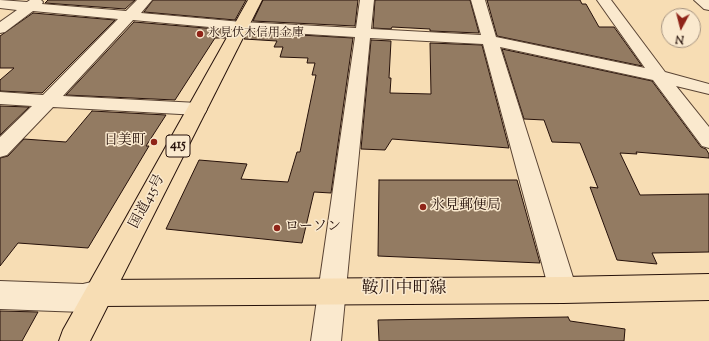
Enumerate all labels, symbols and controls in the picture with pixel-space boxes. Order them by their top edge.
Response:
north arrow [661,8,701,48]
place label: 氷見伏木信用金庫 [208,27,304,41]
marker: 氷見伏木信用金庫 [195,29,205,39]
text: N [674,30,685,47]
place label: 日美町 [104,134,146,150]
road number: 415 [166,135,190,157]
marker: 日美町 [149,137,159,147]
street label: 国道415号 [127,172,169,232]
place label: 氷見郵便局 [431,199,501,215]
marker: 氷見郵便局 [418,202,428,212]
place label: ローソン [285,220,341,236]
marker: ローソン [272,223,282,233]
street label: 鞍川中町線 [362,280,446,300]

